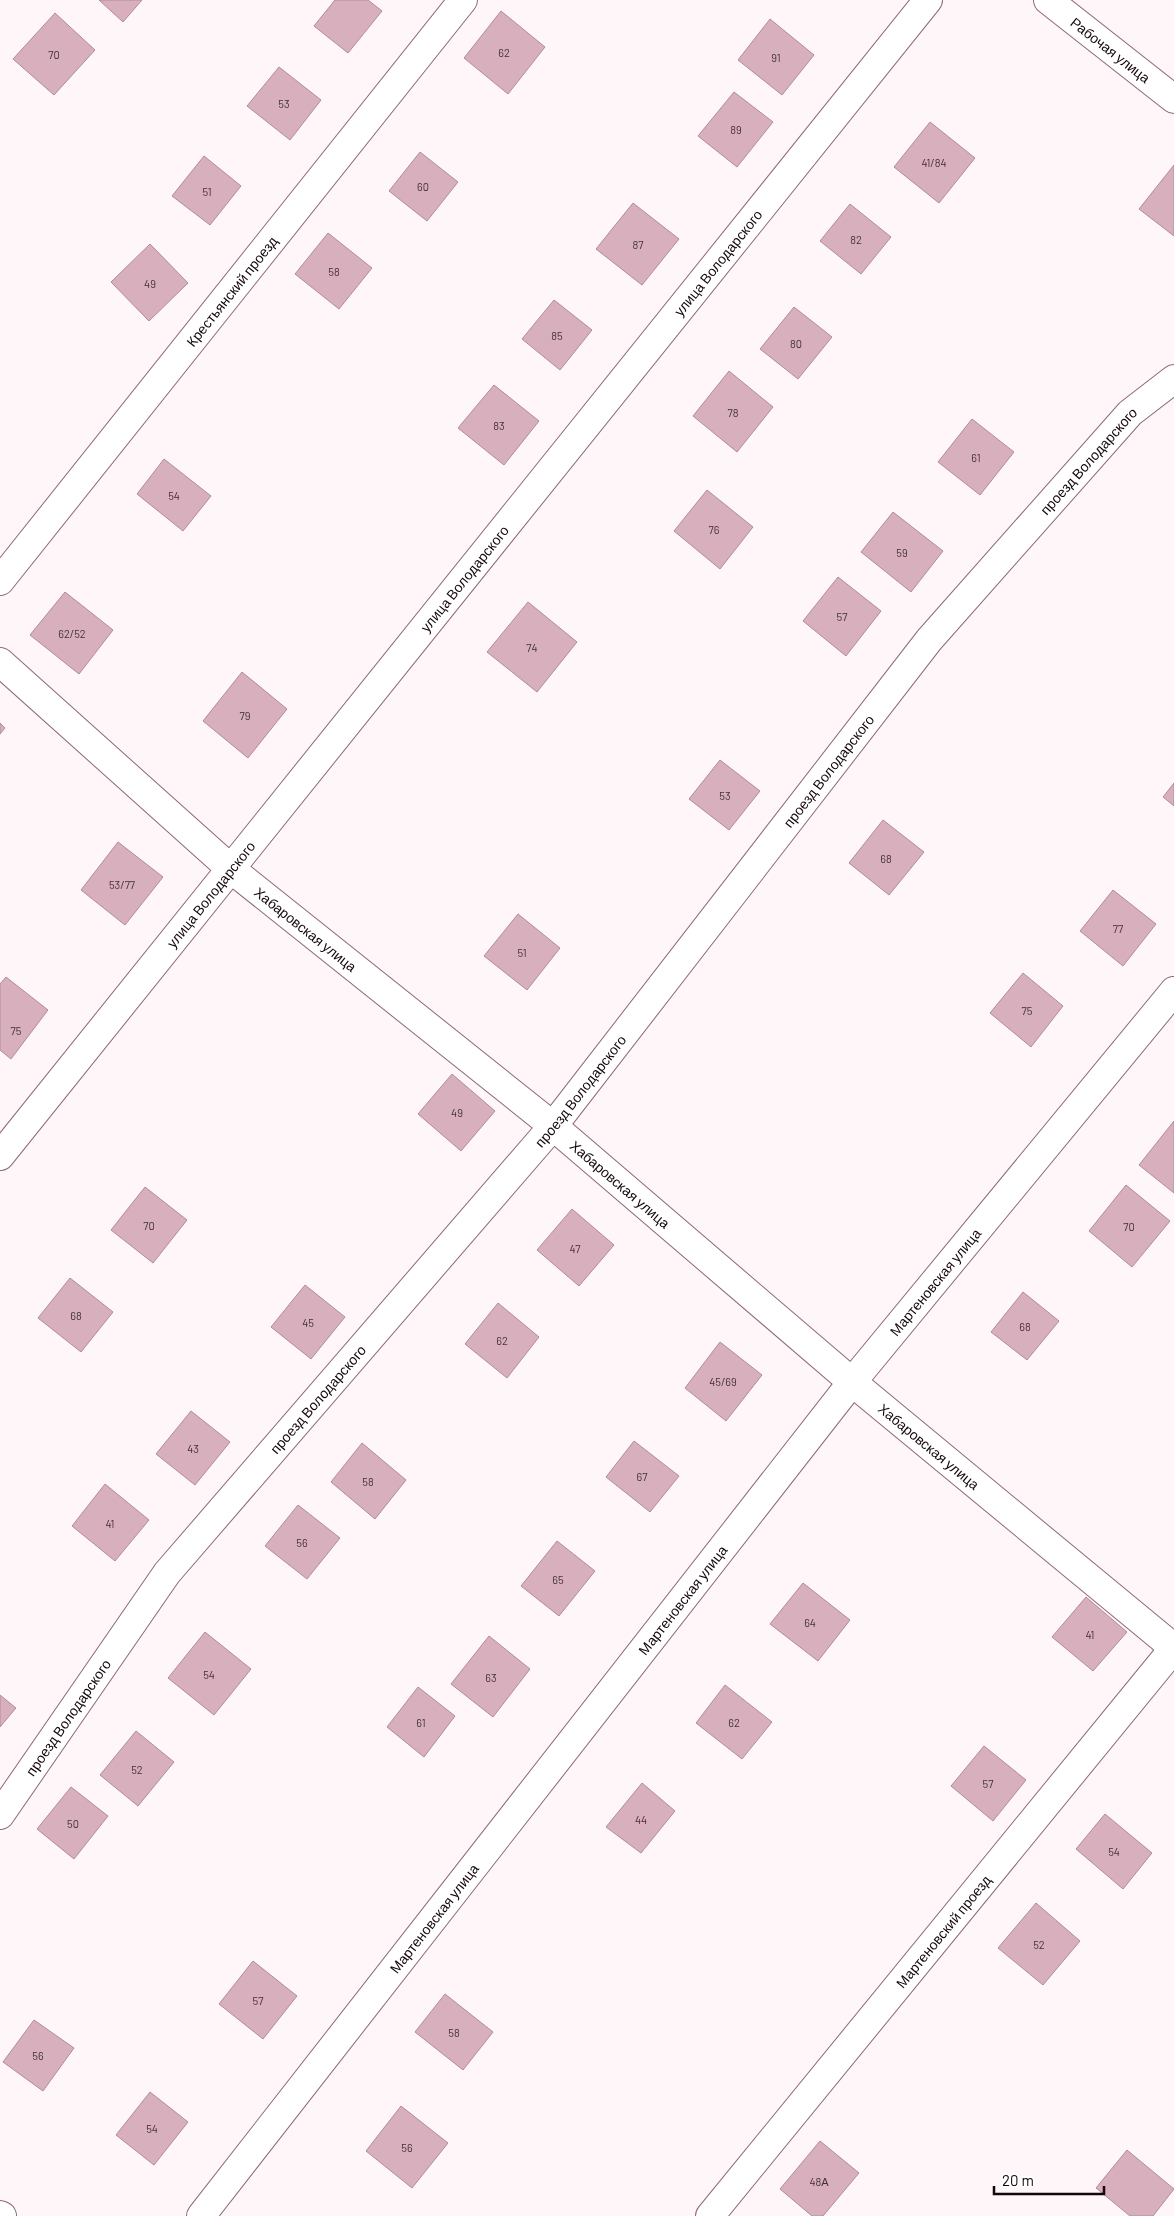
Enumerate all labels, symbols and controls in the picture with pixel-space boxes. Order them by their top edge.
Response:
street label: Рабочая улица [1068,13,1154,86]
house number: 62 [498,46,510,59]
house number: 70 [48,48,60,61]
house number: 91 [771,51,781,64]
house number: 53 [278,97,290,110]
house number: 89 [730,123,742,136]
house number: 41/84 [921,156,947,169]
house number: 60 [417,180,429,193]
house number: 51 [202,185,212,198]
street label: улица Володарского [670,206,765,319]
street label: Крестьянский проезд [182,232,280,349]
house number: 82 [850,233,862,246]
house number: 87 [633,238,643,251]
house number: 58 [328,265,340,278]
house number: 49 [144,277,156,290]
house number: 85 [551,329,563,342]
house number: 80 [790,337,802,350]
street label: проезд Володарского [1036,403,1140,518]
house number: 78 [728,406,739,419]
house number: 83 [493,419,505,432]
house number: 61 [971,451,981,464]
house number: 54 [168,489,180,502]
street label: улица Володарского [416,521,512,635]
house number: 76 [709,523,720,536]
house number: 59 [896,546,908,559]
house number: 57 [837,610,847,623]
house number: 62/52 [58,627,86,640]
house number: 74 [526,641,538,654]
house number: 79 [240,709,251,722]
street label: проезд Володарского [779,711,877,830]
house number: 53 [719,789,731,802]
street label: улица Володарского [163,837,258,951]
house number: 68 [880,852,892,865]
house number: 53/77 [109,878,135,891]
street label: Хабаровская улица [251,883,360,975]
house number: 77 [1113,922,1123,935]
house number: 51 [517,946,527,959]
house number: 75 [1022,1004,1033,1017]
house number: 75 [11,1024,22,1037]
street label: проезд Володарского [531,1031,629,1150]
house number: 49 [451,1106,463,1119]
street label: Хабаровская улица [567,1136,674,1231]
house number: 70 [143,1219,155,1232]
house number: 70 [1123,1220,1135,1233]
street label: Мартеновская улица [885,1224,984,1339]
house number: 47 [570,1242,580,1255]
house number: 68 [70,1309,82,1322]
house number: 45 [302,1316,314,1329]
house number: 68 [1019,1320,1031,1333]
house number: 62 [496,1334,508,1347]
street label: проезд Володарского [266,1341,369,1457]
house number: 45/69 [709,1375,737,1388]
street label: Хабаровская улица [875,1399,983,1493]
house number: 43 [187,1442,199,1455]
house number: 67 [637,1470,647,1483]
house number: 58 [362,1475,374,1488]
house number: 41 [106,1517,114,1530]
house number: 56 [296,1536,308,1549]
street label: Мартеновская улица [634,1541,730,1658]
house number: 65 [552,1573,564,1586]
house number: 64 [804,1616,816,1629]
house number: 41 [1086,1628,1094,1641]
street label: проезд Володарского [21,1655,114,1779]
house number: 54 [203,1668,215,1681]
house number: 63 [485,1671,497,1684]
house number: 61 [416,1716,426,1729]
house number: 62 [728,1716,740,1729]
house number: 52 [131,1763,143,1776]
house number: 57 [983,1777,993,1790]
house number: 44 [635,1813,647,1826]
house number: 50 [67,1817,79,1830]
house number: 54 [1108,1845,1120,1858]
street label: Мартеновская улица [386,1860,482,1976]
street label: Мартеновский проезд [892,1871,994,1991]
house number: 52 [1033,1938,1045,1951]
house number: 57 [253,1994,263,2007]
house number: 58 [448,2026,460,2039]
house number: 56 [32,2049,44,2062]
house number: 54 [146,2122,158,2135]
house number: 56 [401,2141,413,2154]
scale bar [994,2164,1104,2196]
text: 20 m [1002,2171,1034,2189]
house number: 48А [809,2175,829,2188]

